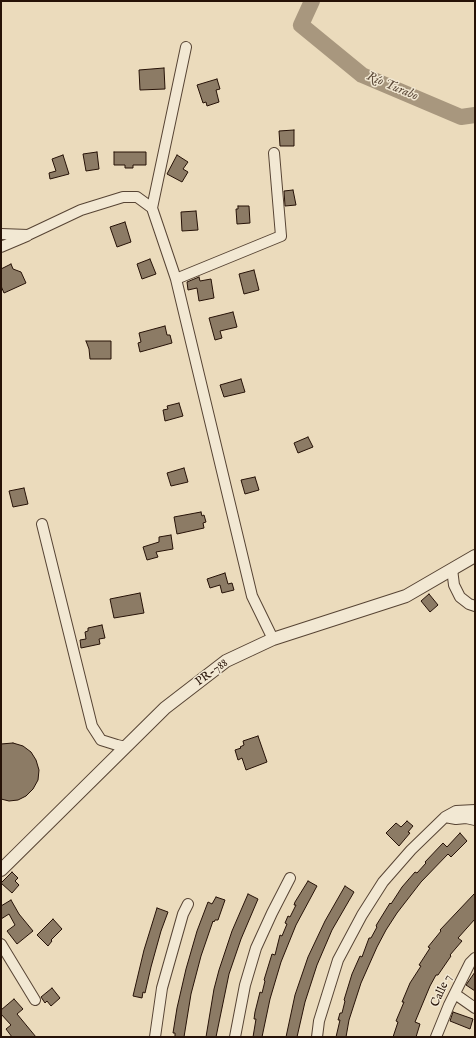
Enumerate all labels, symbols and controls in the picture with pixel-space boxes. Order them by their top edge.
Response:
water label: Río Turabo [364,69,420,105]
street label: PR-788 [193,656,231,690]
street label: Calle 7 [428,973,456,1009]

